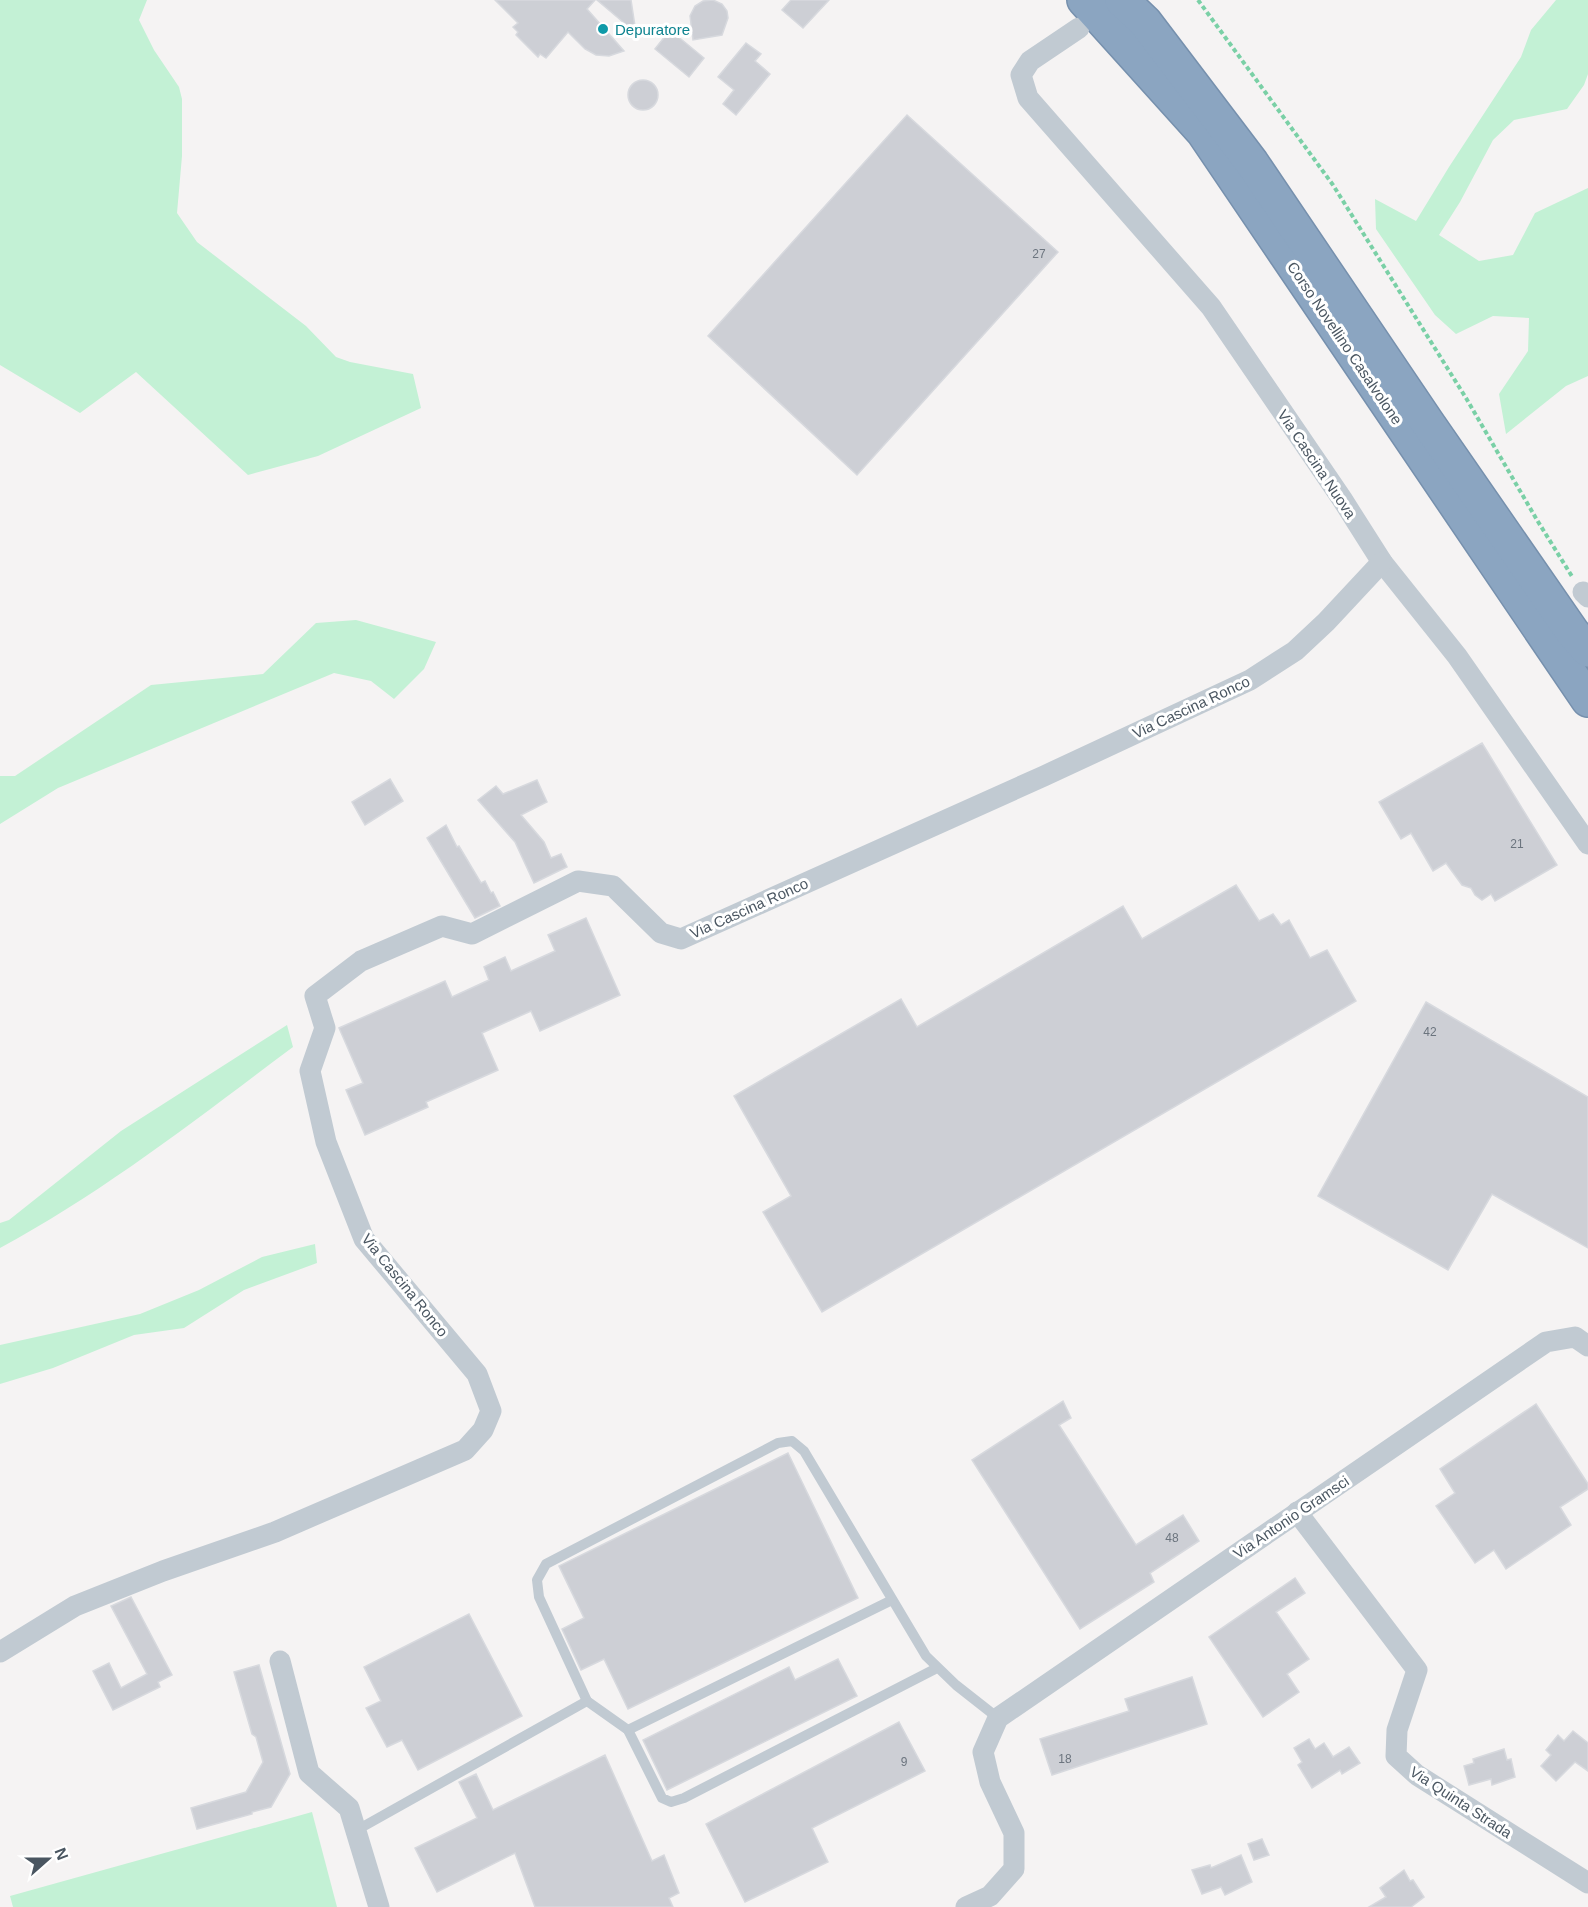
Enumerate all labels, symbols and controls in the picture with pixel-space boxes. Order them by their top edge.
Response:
place label: Depuratore [615,21,690,38]
marker: Depuratore [596,22,610,36]
house number: 27 [1032,247,1046,261]
street label: Corso Novellino Casalvolone [1284,258,1406,428]
street label: Via Cascina Nuova [1274,406,1360,522]
street label: Via Cascina Ronco [1130,672,1252,742]
house number: 21 [1510,837,1524,851]
street label: Via Cascina Ronco [687,874,811,942]
house number: 42 [1423,1025,1437,1039]
street label: Via Cascina Ronco [358,1230,452,1340]
street label: Via Antonio Gramsci [1230,1472,1352,1562]
house number: 48 [1165,1531,1179,1545]
house number: 18 [1058,1752,1072,1766]
house number: 9 [901,1755,908,1769]
street label: Via Quinta Strada [1407,1763,1516,1842]
north arrow [18,1829,78,1889]
text: N [52,1845,72,1862]

